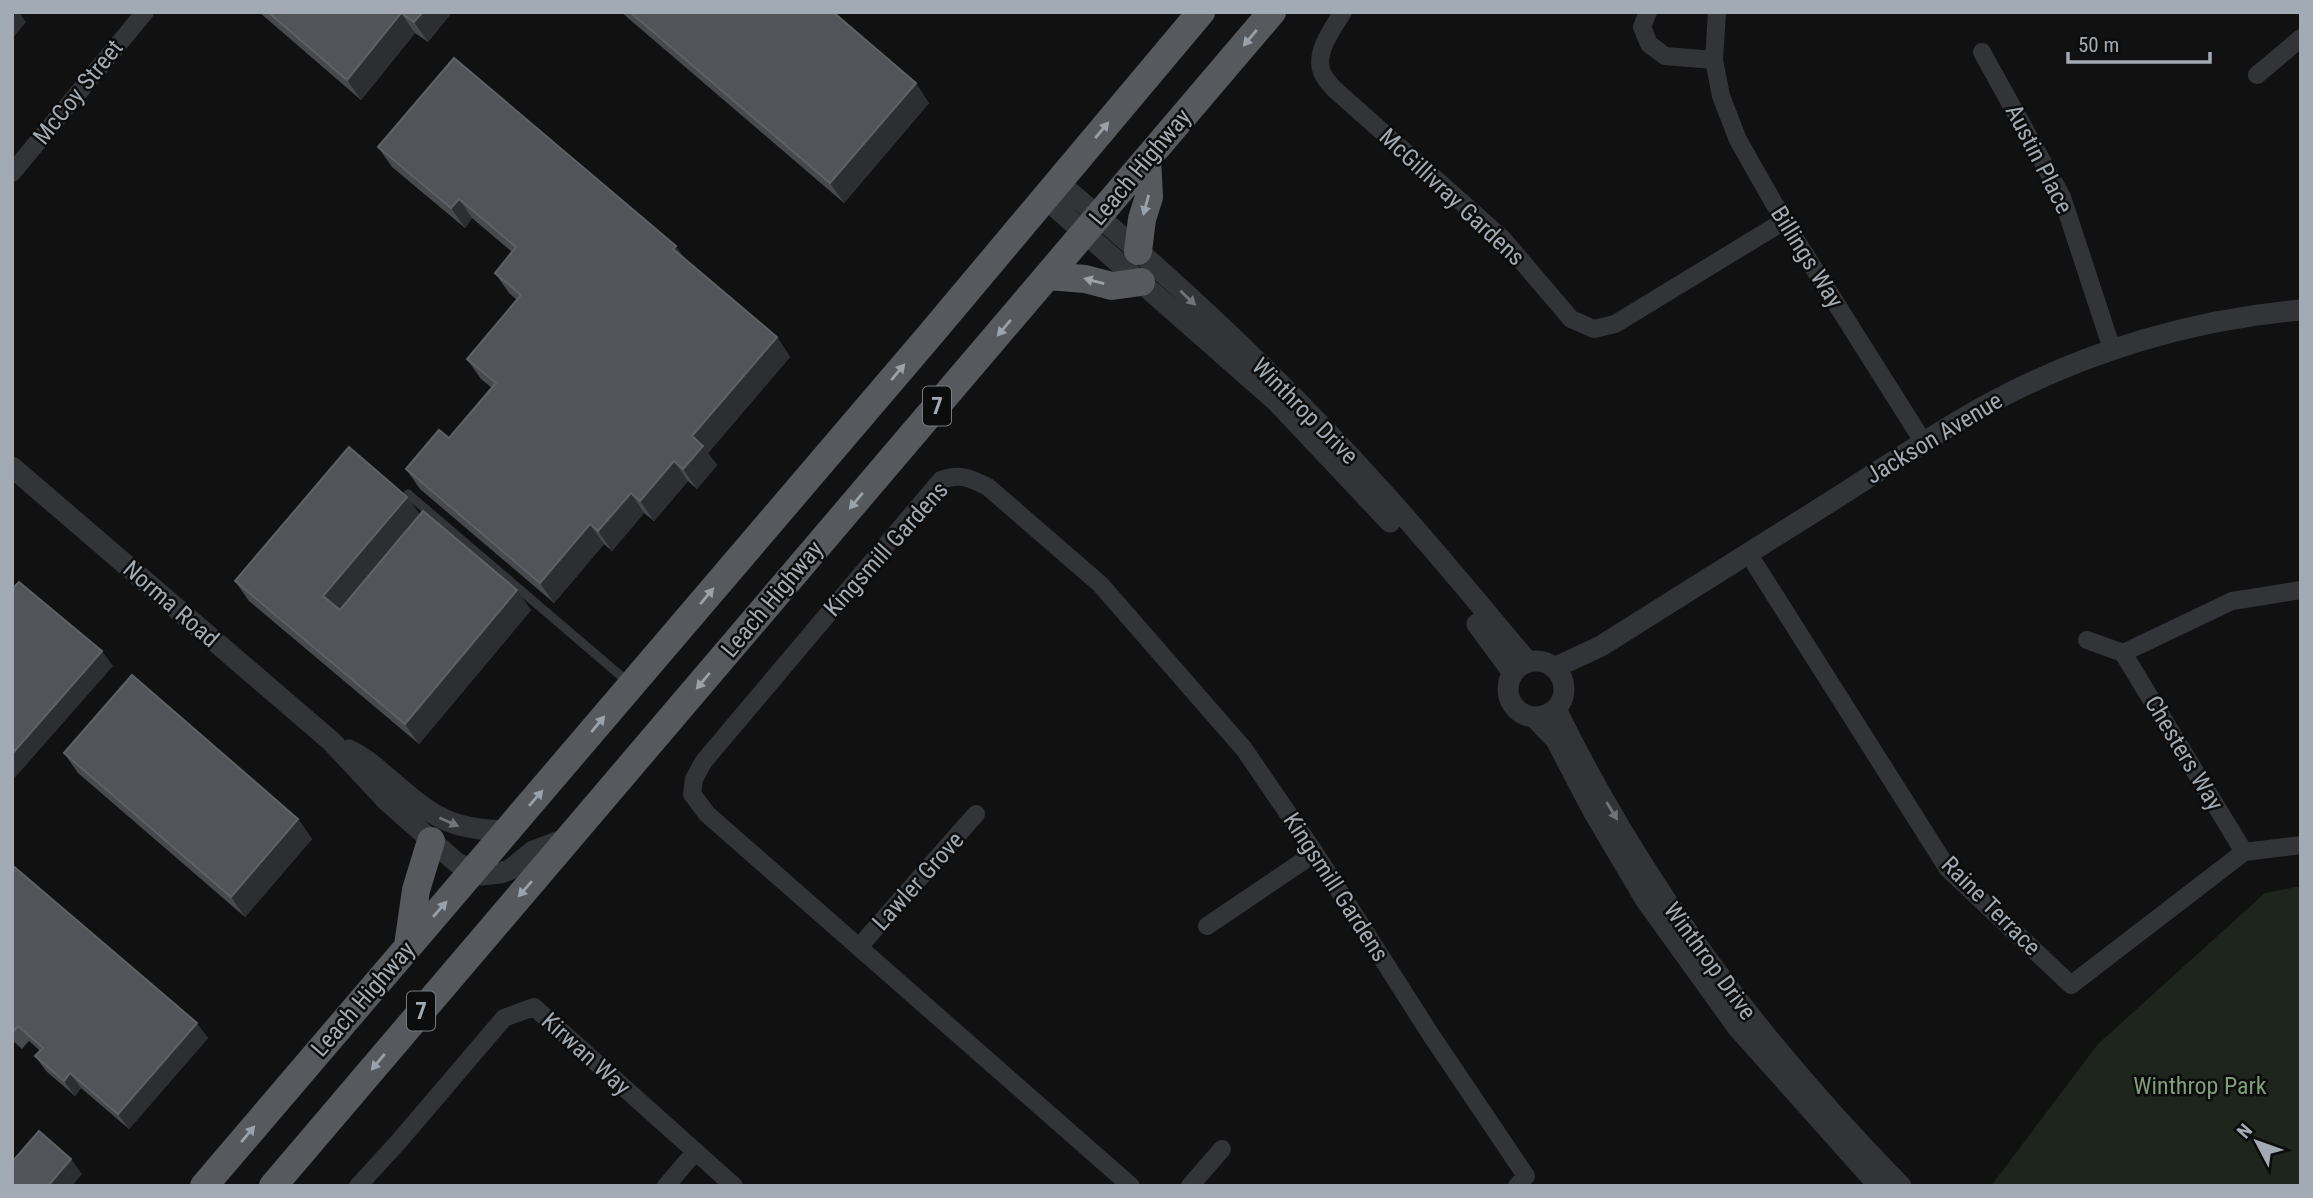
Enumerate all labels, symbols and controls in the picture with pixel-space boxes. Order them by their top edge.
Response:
scale bar [2068,21,2210,65]
one-way arrow [1243,29,1258,46]
text: 50 m [2078,33,2119,57]
street label: McCoy Street [27,34,129,150]
street label: Austin Place [2000,100,2078,218]
street label: Leach Highway [1083,103,1197,231]
one-way arrow [1094,121,1109,138]
street label: McGillivray Gardens [1374,123,1530,271]
one-way arrow [1140,194,1151,216]
street label: Billings Way [1765,201,1849,313]
one-way arrow [1084,276,1105,286]
one-way arrow [1179,289,1196,305]
one-way arrow [996,318,1011,336]
street label: Winthrop Drive [1246,352,1364,470]
one-way arrow [890,364,905,381]
road number: 7 [923,386,951,426]
street label: Jackson Avenue [1861,386,2007,490]
street label: Kingsmill Gardens [818,476,954,622]
one-way arrow [849,492,864,509]
street label: Leach Highway [715,535,829,663]
street label: Norma Road [117,555,225,653]
one-way arrow [699,587,715,605]
one-way arrow [695,672,711,690]
street label: Chesters Way [2139,691,2229,815]
one-way arrow [590,716,605,733]
one-way arrow [528,789,543,806]
one-way arrow [1606,802,1619,821]
street label: Kingsmill Gardens [1278,807,1394,967]
one-way arrow [438,817,459,828]
street label: Lawler Grove [867,826,969,936]
street label: Raine Terrace [1936,851,2046,961]
one-way arrow [518,879,533,897]
street label: Winthrop Drive [1658,897,1762,1025]
one-way arrow [432,900,448,918]
street label: Leach Highway [306,936,420,1062]
road number: 7 [407,992,435,1030]
street label: Kirwan Way [536,1007,636,1101]
one-way arrow [370,1053,386,1071]
park label: Winthrop Park [2133,1072,2267,1100]
north arrow [2222,1107,2292,1177]
text: N [2232,1119,2257,1143]
one-way arrow [240,1125,255,1142]

